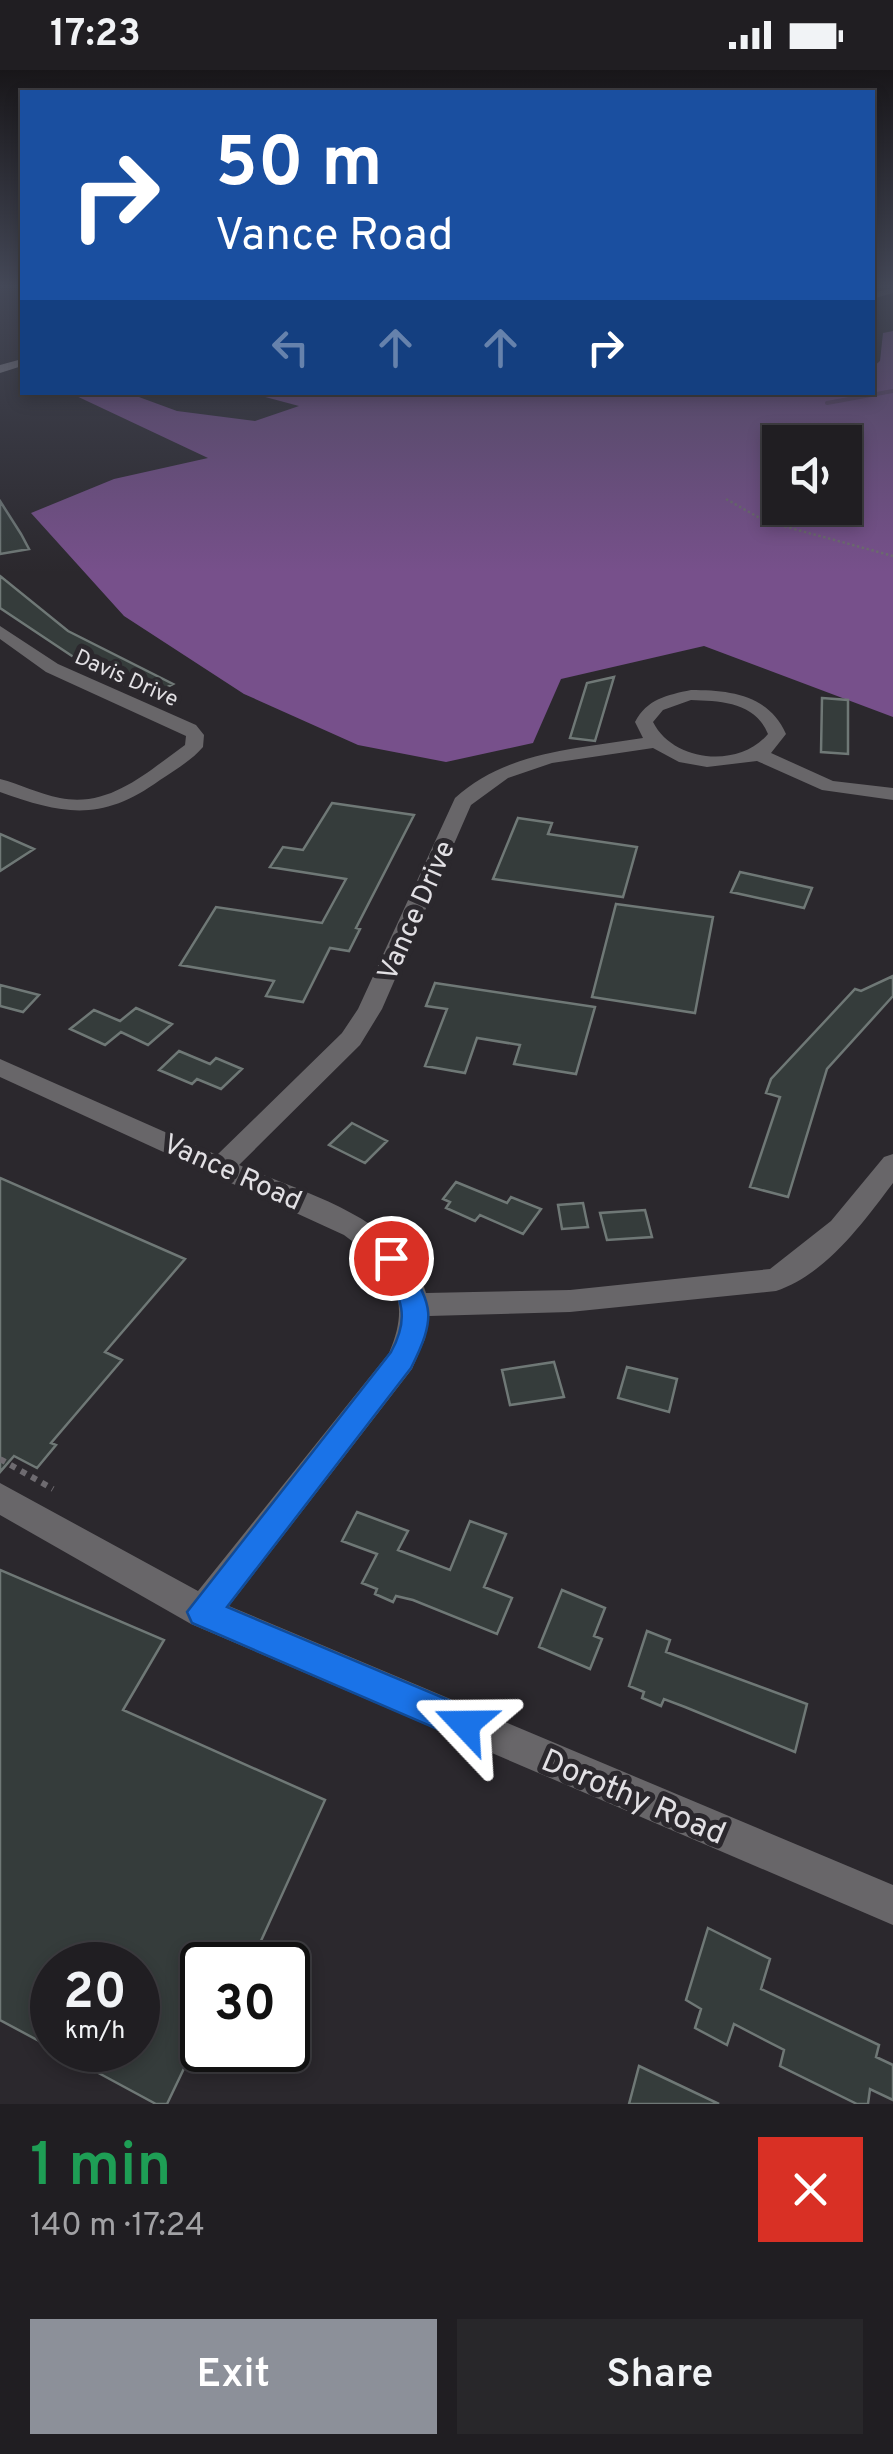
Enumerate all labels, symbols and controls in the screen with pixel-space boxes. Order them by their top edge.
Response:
text: 17:23 [50,11,141,60]
text: 50 m [215,122,382,211]
icon: right [50,130,180,260]
text: Vance Road [215,209,453,266]
icon: left [263,320,318,375]
icon: ahead [368,320,423,375]
icon: ahead [473,320,528,375]
icon: right [578,320,633,375]
map controls [762,425,862,525]
button: sound [762,425,862,525]
street label: Davis Drive [70,644,182,714]
street label: Vance Drive [371,835,465,987]
street label: Vance Road [157,1127,307,1220]
pin [349,1216,434,1301]
icon: arrive [364,1231,419,1286]
position arrow [413,1672,517,1776]
street label: Dorothy Road [535,1742,731,1856]
speed limit sign: 30 [180,1942,310,2072]
text: 20 [63,1963,127,2026]
text: km/h [65,2016,125,2048]
text: 1 min [30,2131,171,2207]
button: close [758,2137,863,2242]
text: 140 m · 17:24 [30,2207,205,2247]
button: Exit [30,2319,437,2434]
button: Share [457,2319,863,2434]

